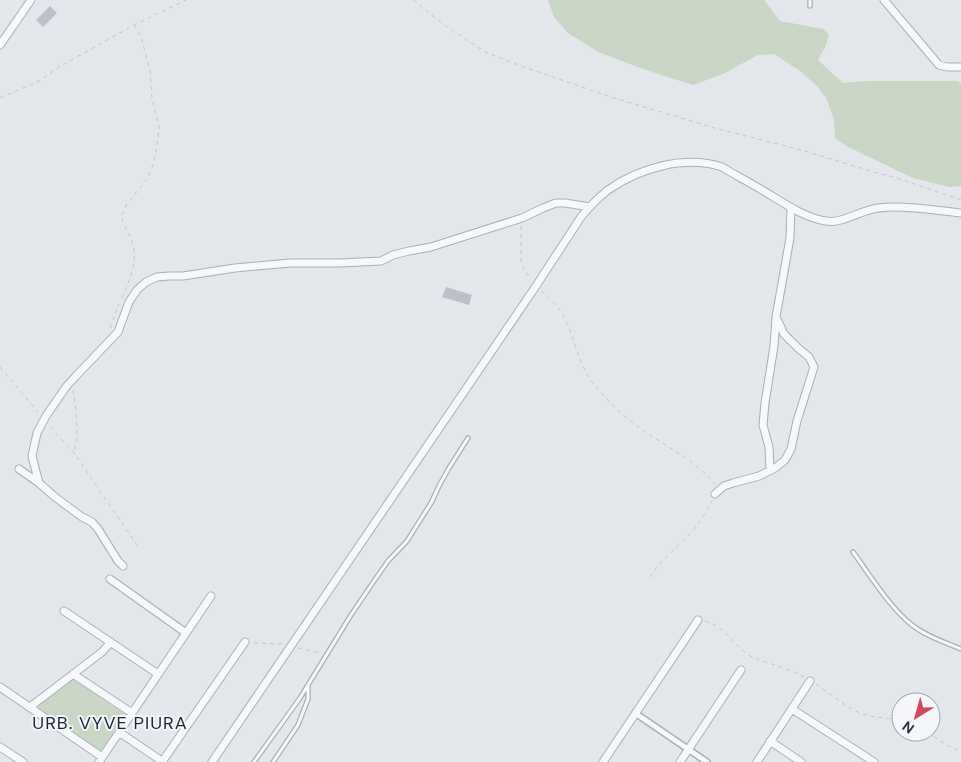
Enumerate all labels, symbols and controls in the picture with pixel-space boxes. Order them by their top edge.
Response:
north arrow [891,692,941,742]
district label: URB. VYVE PIURA [32,711,188,735]
text: N [899,717,918,738]

